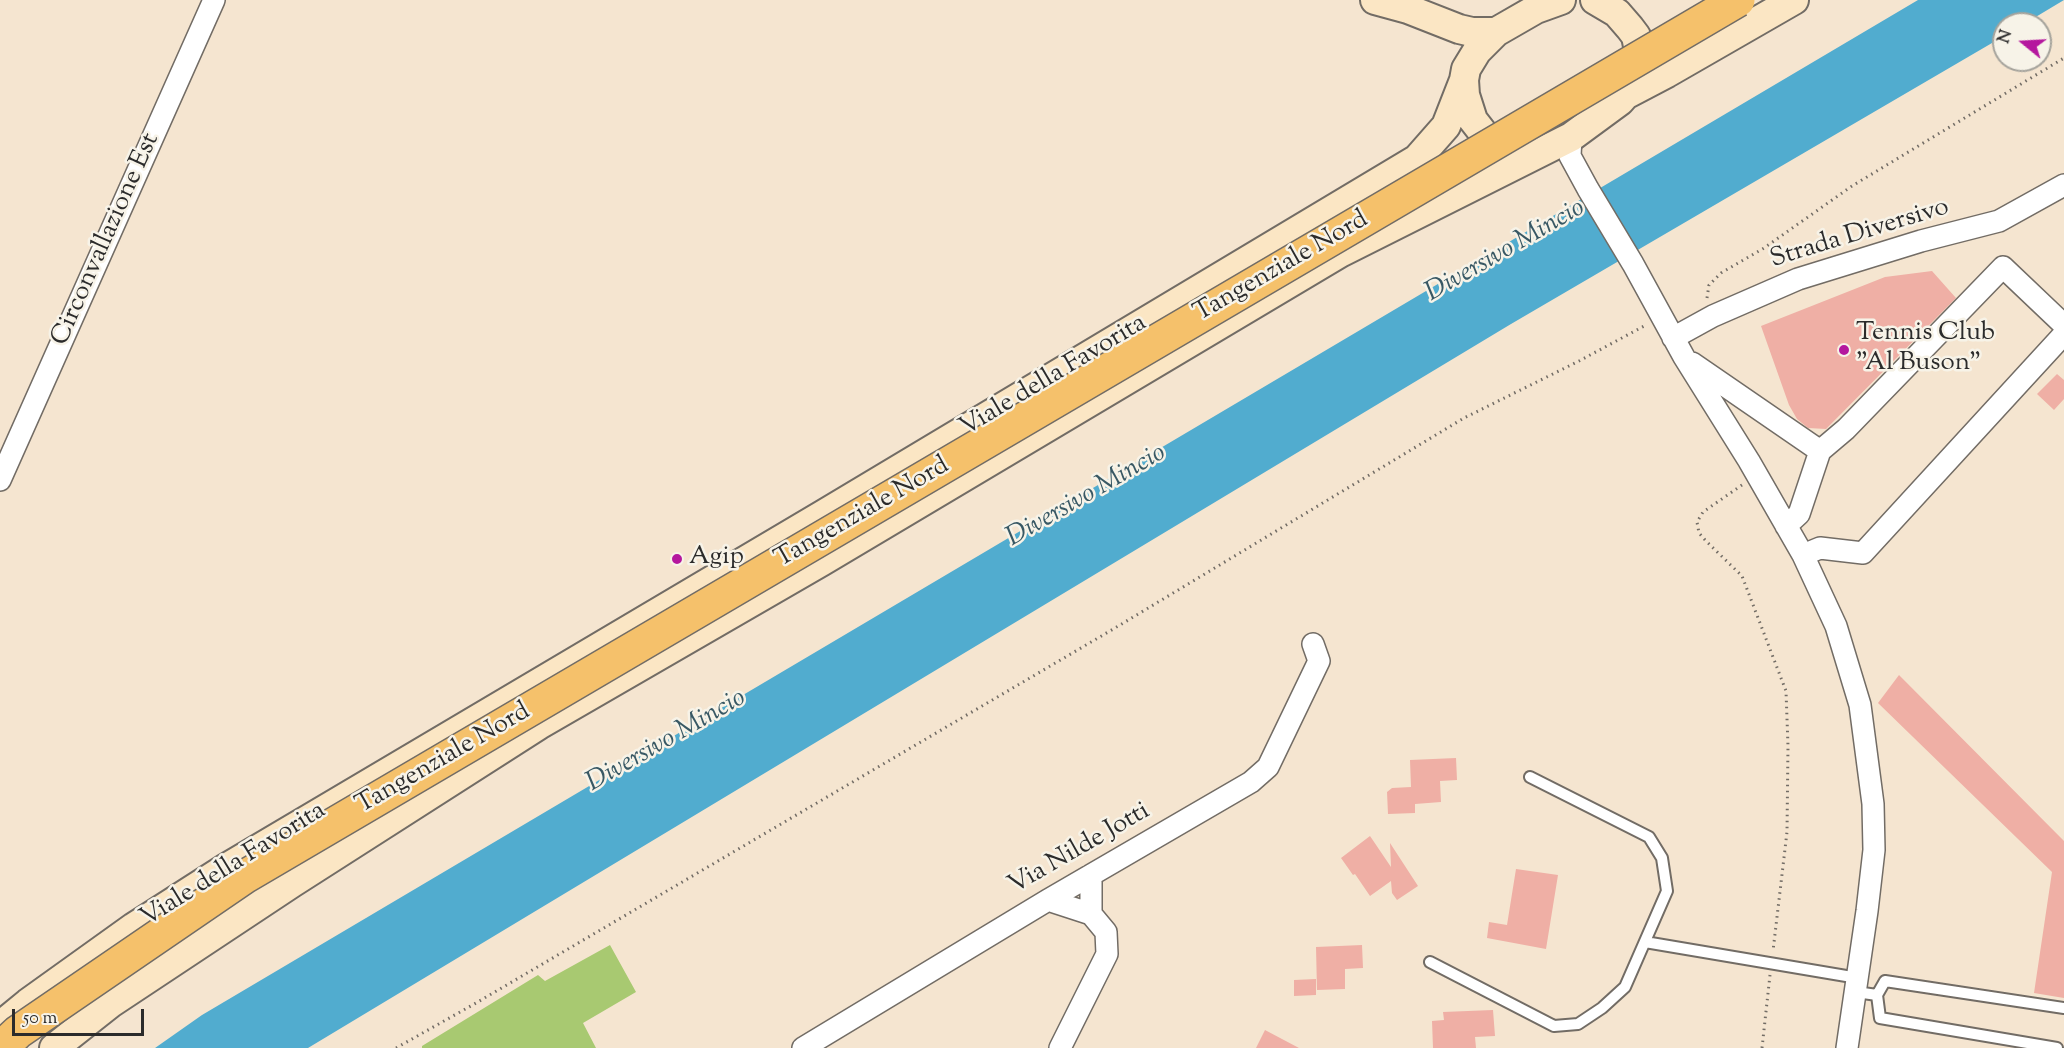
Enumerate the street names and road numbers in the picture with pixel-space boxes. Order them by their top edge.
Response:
street label: Circonvallazione Est [46,129,168,351]
street label: Strada Diversivo [1767,193,1953,277]
street label: Tangenziale Nord [1189,205,1375,331]
street label: Viale della Favorita [955,309,1153,445]
street label: Tangenziale Nord [770,451,956,577]
street label: Tangenziale Nord [351,697,537,823]
street label: Viale della Favorita [136,796,332,936]
street label: Via Nilde Jotti [1004,797,1156,903]

